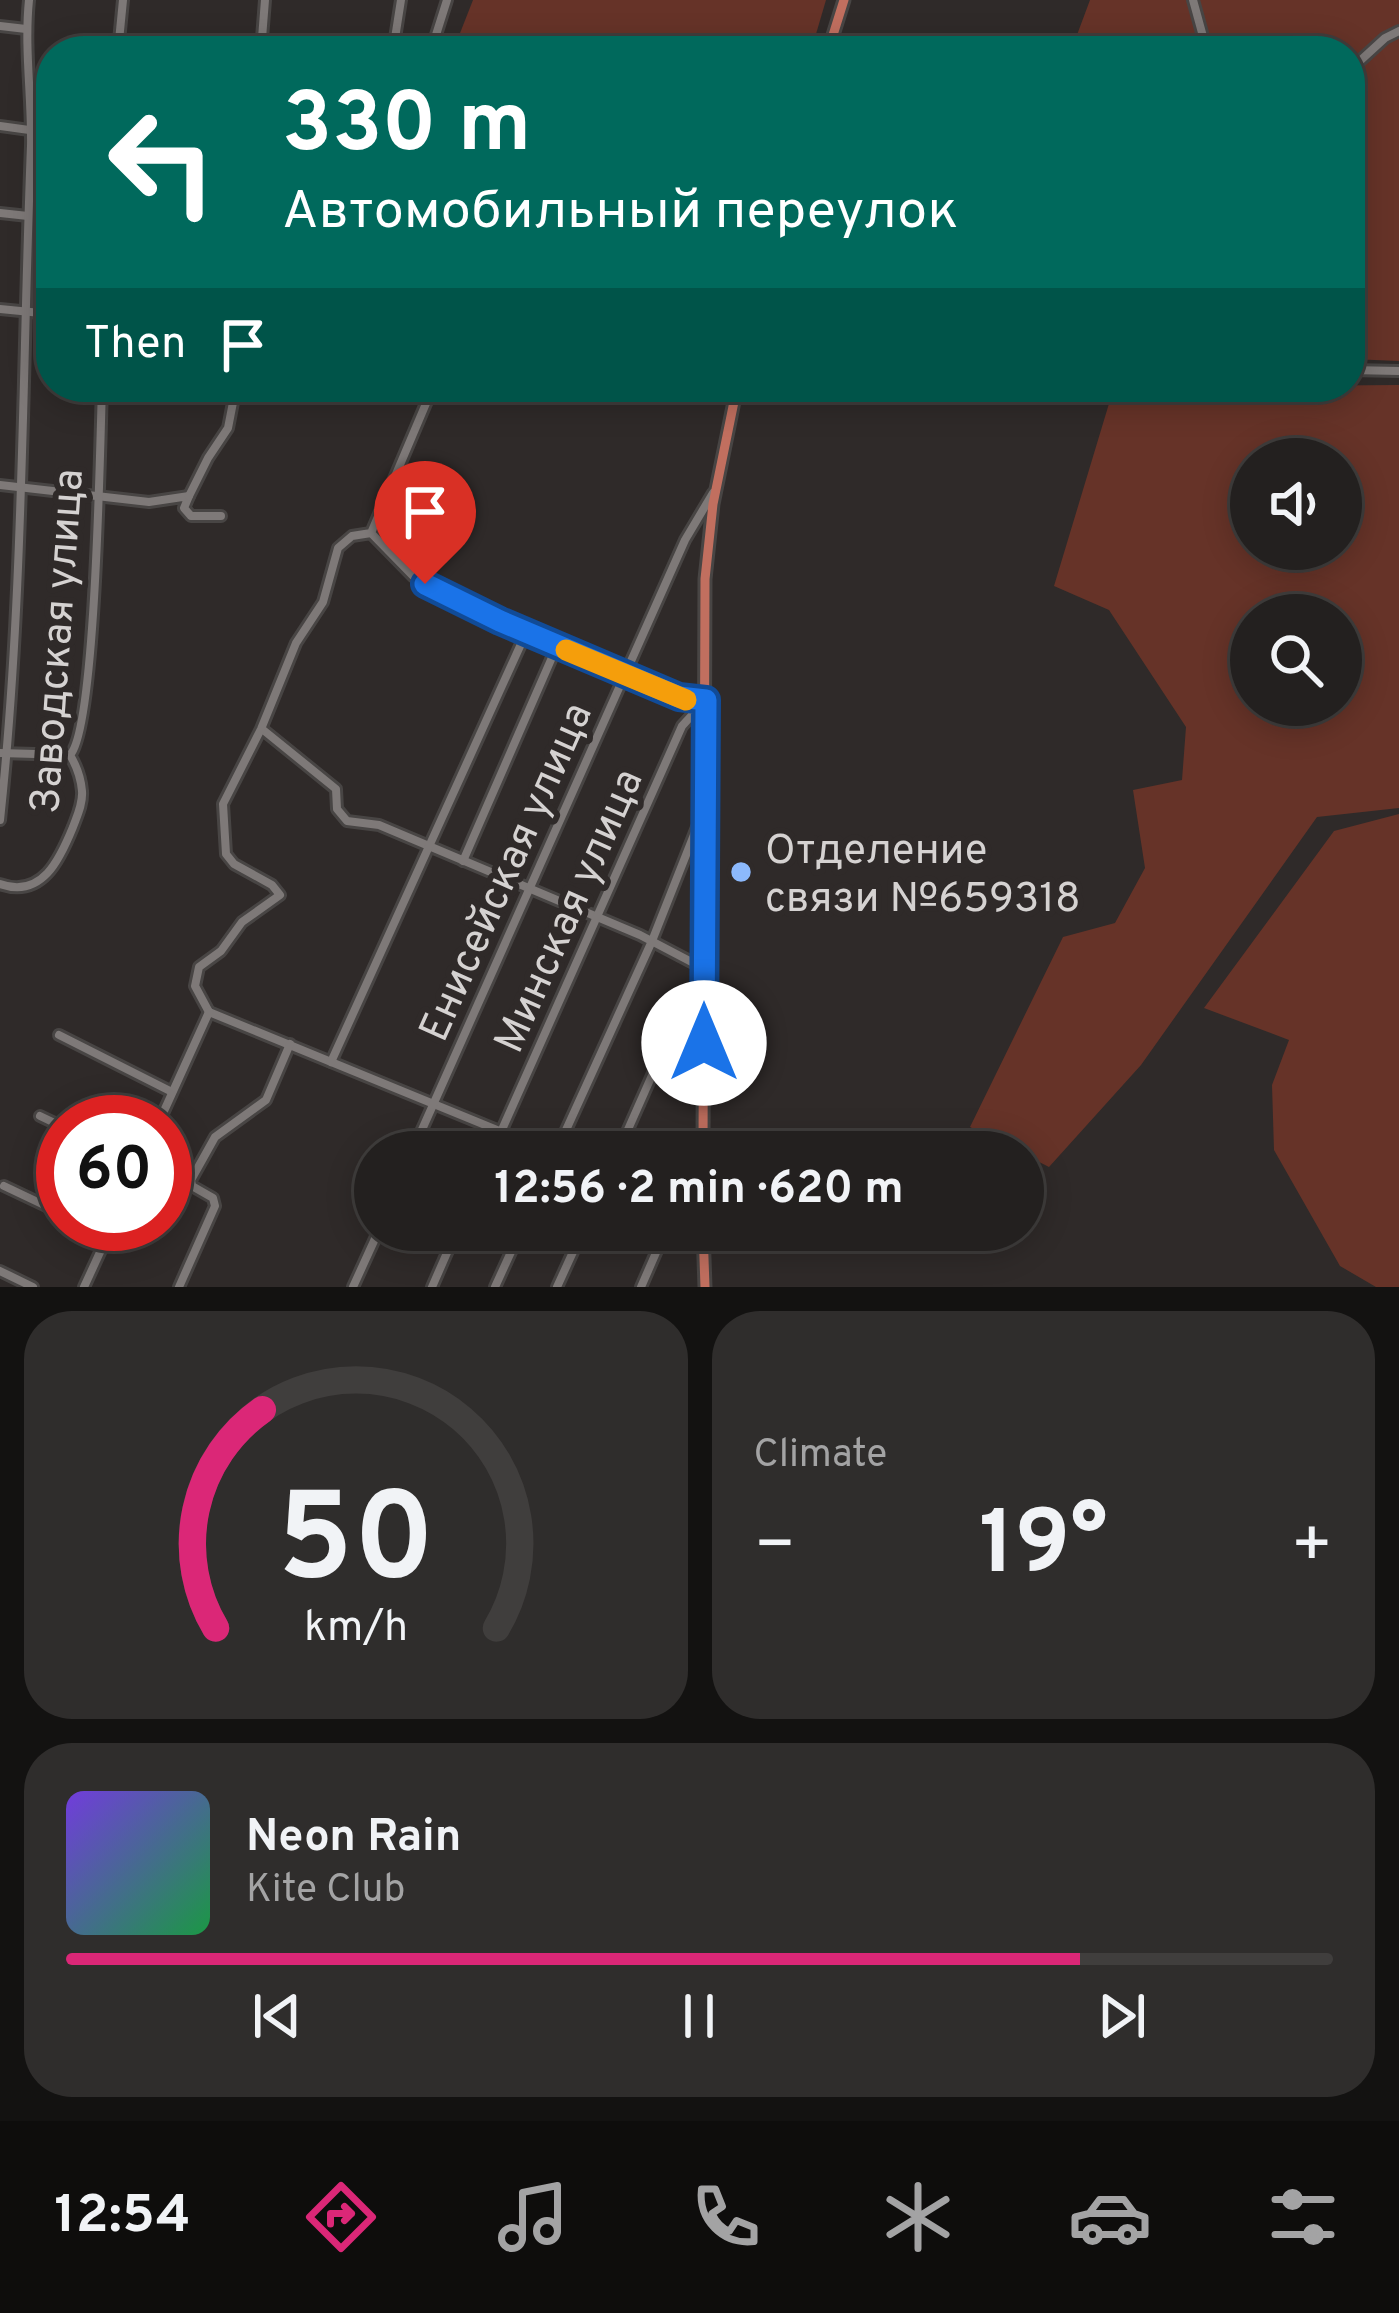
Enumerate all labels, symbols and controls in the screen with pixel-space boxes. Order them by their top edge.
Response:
text: 330 m [282,75,531,181]
icon: left [84,84,240,240]
text: Автомобильный переулок [282,179,958,248]
icon: arrive [210,312,276,378]
text: Then [84,317,186,374]
map controls [1230,438,1362,726]
button: sound [1230,438,1362,570]
pin [374,461,476,584]
street label: Заводская улица [21,467,98,816]
icon: arrive [392,479,458,545]
button: search [1230,594,1362,726]
street label: Енисейская улица [410,695,607,1051]
street label: Минская улица [485,762,657,1062]
place label: Отделение связи №659318 [765,826,1081,927]
marker: Отделение связи №659318 [728,859,754,885]
position arrow [641,980,767,1106]
speed limit sign: 60 [36,1095,192,1251]
text: 12:56 · 2 min · 620 m [494,1162,904,1219]
text: Climate [754,1432,887,1481]
text: 50 [277,1467,435,1625]
text: 19° [979,1492,1108,1605]
text: − [754,1507,796,1590]
text: + [1290,1507,1333,1590]
text: km/h [304,1602,408,1656]
text: Neon Rain [246,1810,462,1867]
text: Kite Club [246,1867,405,1916]
icon: previous [244,1983,310,2049]
icon: pause [666,1983,732,2049]
icon: next [1089,1983,1155,2049]
icon: directions [299,2175,383,2259]
icon: music [491,2175,575,2259]
icon: phone [684,2175,768,2259]
icon: climate [876,2175,960,2259]
icon: car [1068,2175,1152,2259]
icon: filters [1261,2175,1345,2259]
text: 12:54 [54,2183,191,2252]

